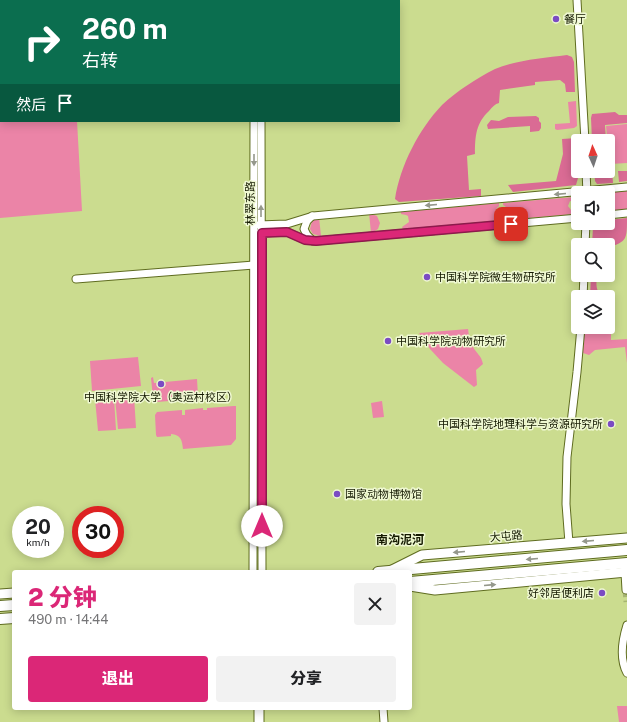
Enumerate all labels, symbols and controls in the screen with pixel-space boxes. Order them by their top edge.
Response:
text: 260 m [82,12,168,45]
place label: 餐厅 [564,13,586,25]
marker: 餐厅 [551,14,561,24]
icon: right [16,16,68,68]
text: 右转 [82,50,118,71]
icon: arrive [54,92,76,114]
text: 然后 [16,96,46,113]
north arrow [571,134,615,178]
map controls [571,134,615,334]
one-way arrow [251,154,257,167]
street label: 林翠东路 [244,181,256,225]
button: sound [571,186,615,230]
one-way arrow [554,190,566,197]
one-way arrow [425,202,437,209]
one-way arrow [258,205,265,217]
pin [494,207,528,241]
icon: arrive [500,213,522,235]
button: search [571,238,615,282]
place label: 中国科学院微生物研究所 [435,271,556,283]
marker: 中国科学院微生物研究所 [422,272,432,282]
button: layers [571,290,615,334]
place label: 中国科学院动物研究所 [396,335,506,347]
marker: 中国科学院动物研究所 [383,336,393,346]
marker: 中国科学院大学（奥运村校区） [156,379,166,389]
place label: 中国科学院大学（奥运村校区） [84,391,238,403]
place label: 中国科学院地理科学与资源研究所 [438,418,603,430]
marker: 中国科学院地理科学与资源研究所 [606,419,616,429]
place label: 国家动物博物馆 [345,488,422,500]
marker: 国家动物博物馆 [332,489,342,499]
position arrow [241,505,283,547]
speed limit sign: 30 [72,506,124,558]
text: 20 [25,515,51,539]
street label: 大屯路 [489,529,523,543]
district label: 南沟泥河 [376,533,424,547]
text: km/h [26,536,50,548]
one-way arrow [582,538,594,544]
one-way arrow [453,549,465,555]
one-way arrow [526,555,538,562]
one-way arrow [484,582,496,589]
text: 2 分钟 [28,583,97,611]
button: close [354,583,396,625]
place label: 好邻居便利店 [528,587,594,599]
marker: 好邻居便利店 [597,588,607,598]
text: 490 m · 14:44 [28,612,108,627]
button: 退出 [28,656,208,702]
button: 分享 [216,656,396,702]

